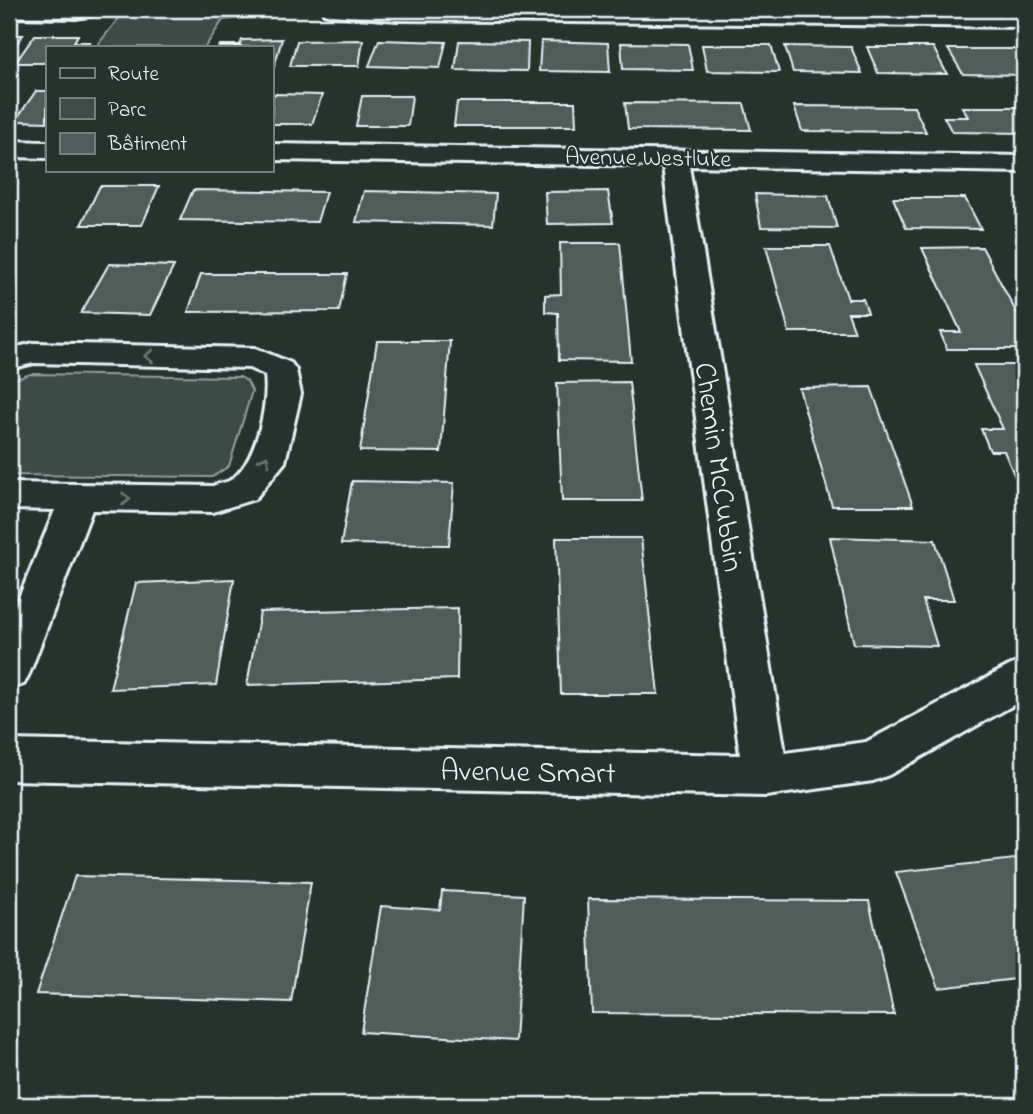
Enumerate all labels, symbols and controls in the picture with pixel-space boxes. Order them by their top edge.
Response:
legend [46,46,273,172]
text: Route [108,60,160,90]
text: Parc [108,96,147,126]
text: Bâtiment [107,130,187,160]
street label: Avenue Westluke [564,141,732,178]
one-way arrow [143,348,154,364]
street label: Chemin McCubbin [681,360,754,575]
one-way arrow [256,455,270,468]
one-way arrow [121,491,132,507]
street label: Avenue Smart [440,750,616,798]

